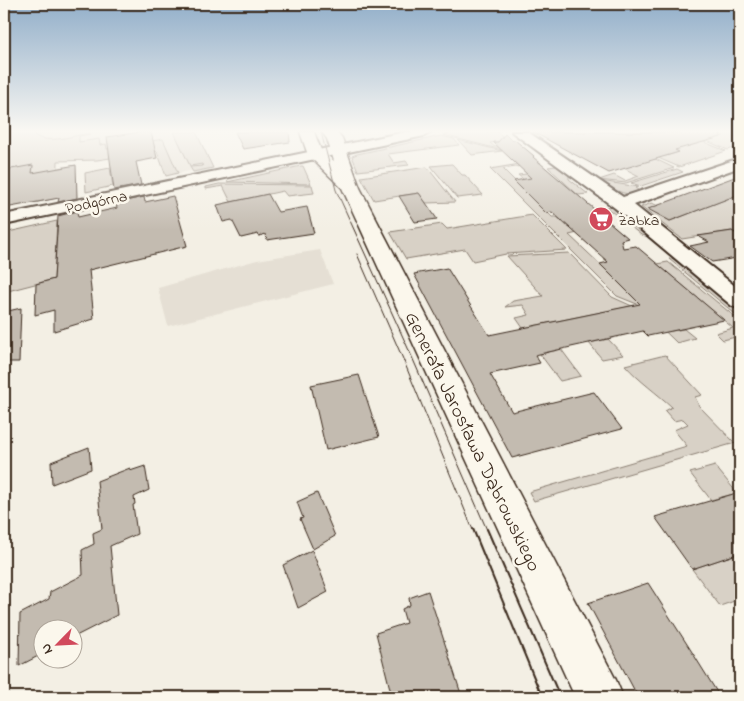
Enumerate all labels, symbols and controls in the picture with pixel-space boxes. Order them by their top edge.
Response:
street label: Podgórna [63,185,130,221]
supermarket icon: Żabka [588,206,614,232]
place label: Żabka [618,209,659,233]
street label: Generała Jarosława Dąbrowskiego [395,307,547,577]
north arrow [32,618,82,668]
text: N [36,640,59,657]

